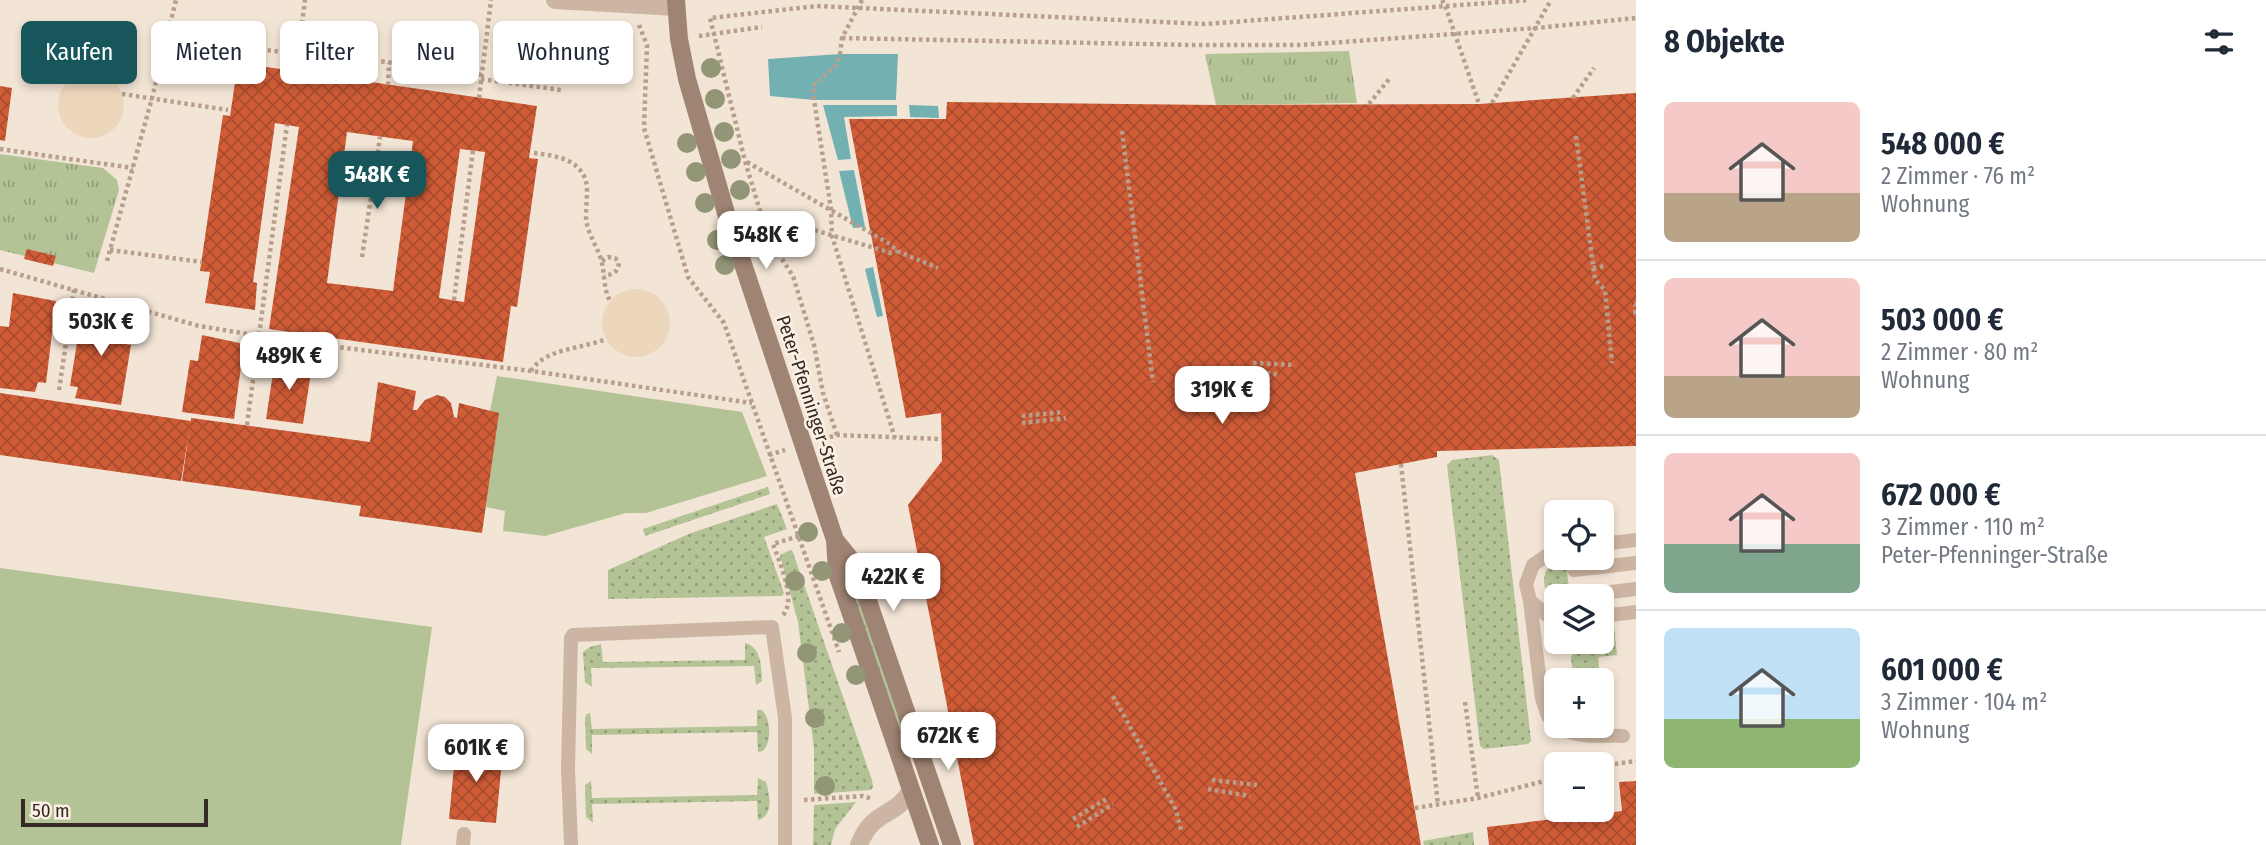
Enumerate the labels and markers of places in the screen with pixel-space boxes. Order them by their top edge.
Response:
pin: 548K € [320,152,434,211]
pin: 548K € [709,212,823,271]
pin: 503K € [44,298,158,358]
pin: 489K € [232,332,346,392]
pin: 319K € [1165,366,1279,426]
pin: 422K € [836,554,950,613]
pin: 672K € [891,712,1005,772]
pin: 601K € [419,724,533,784]

